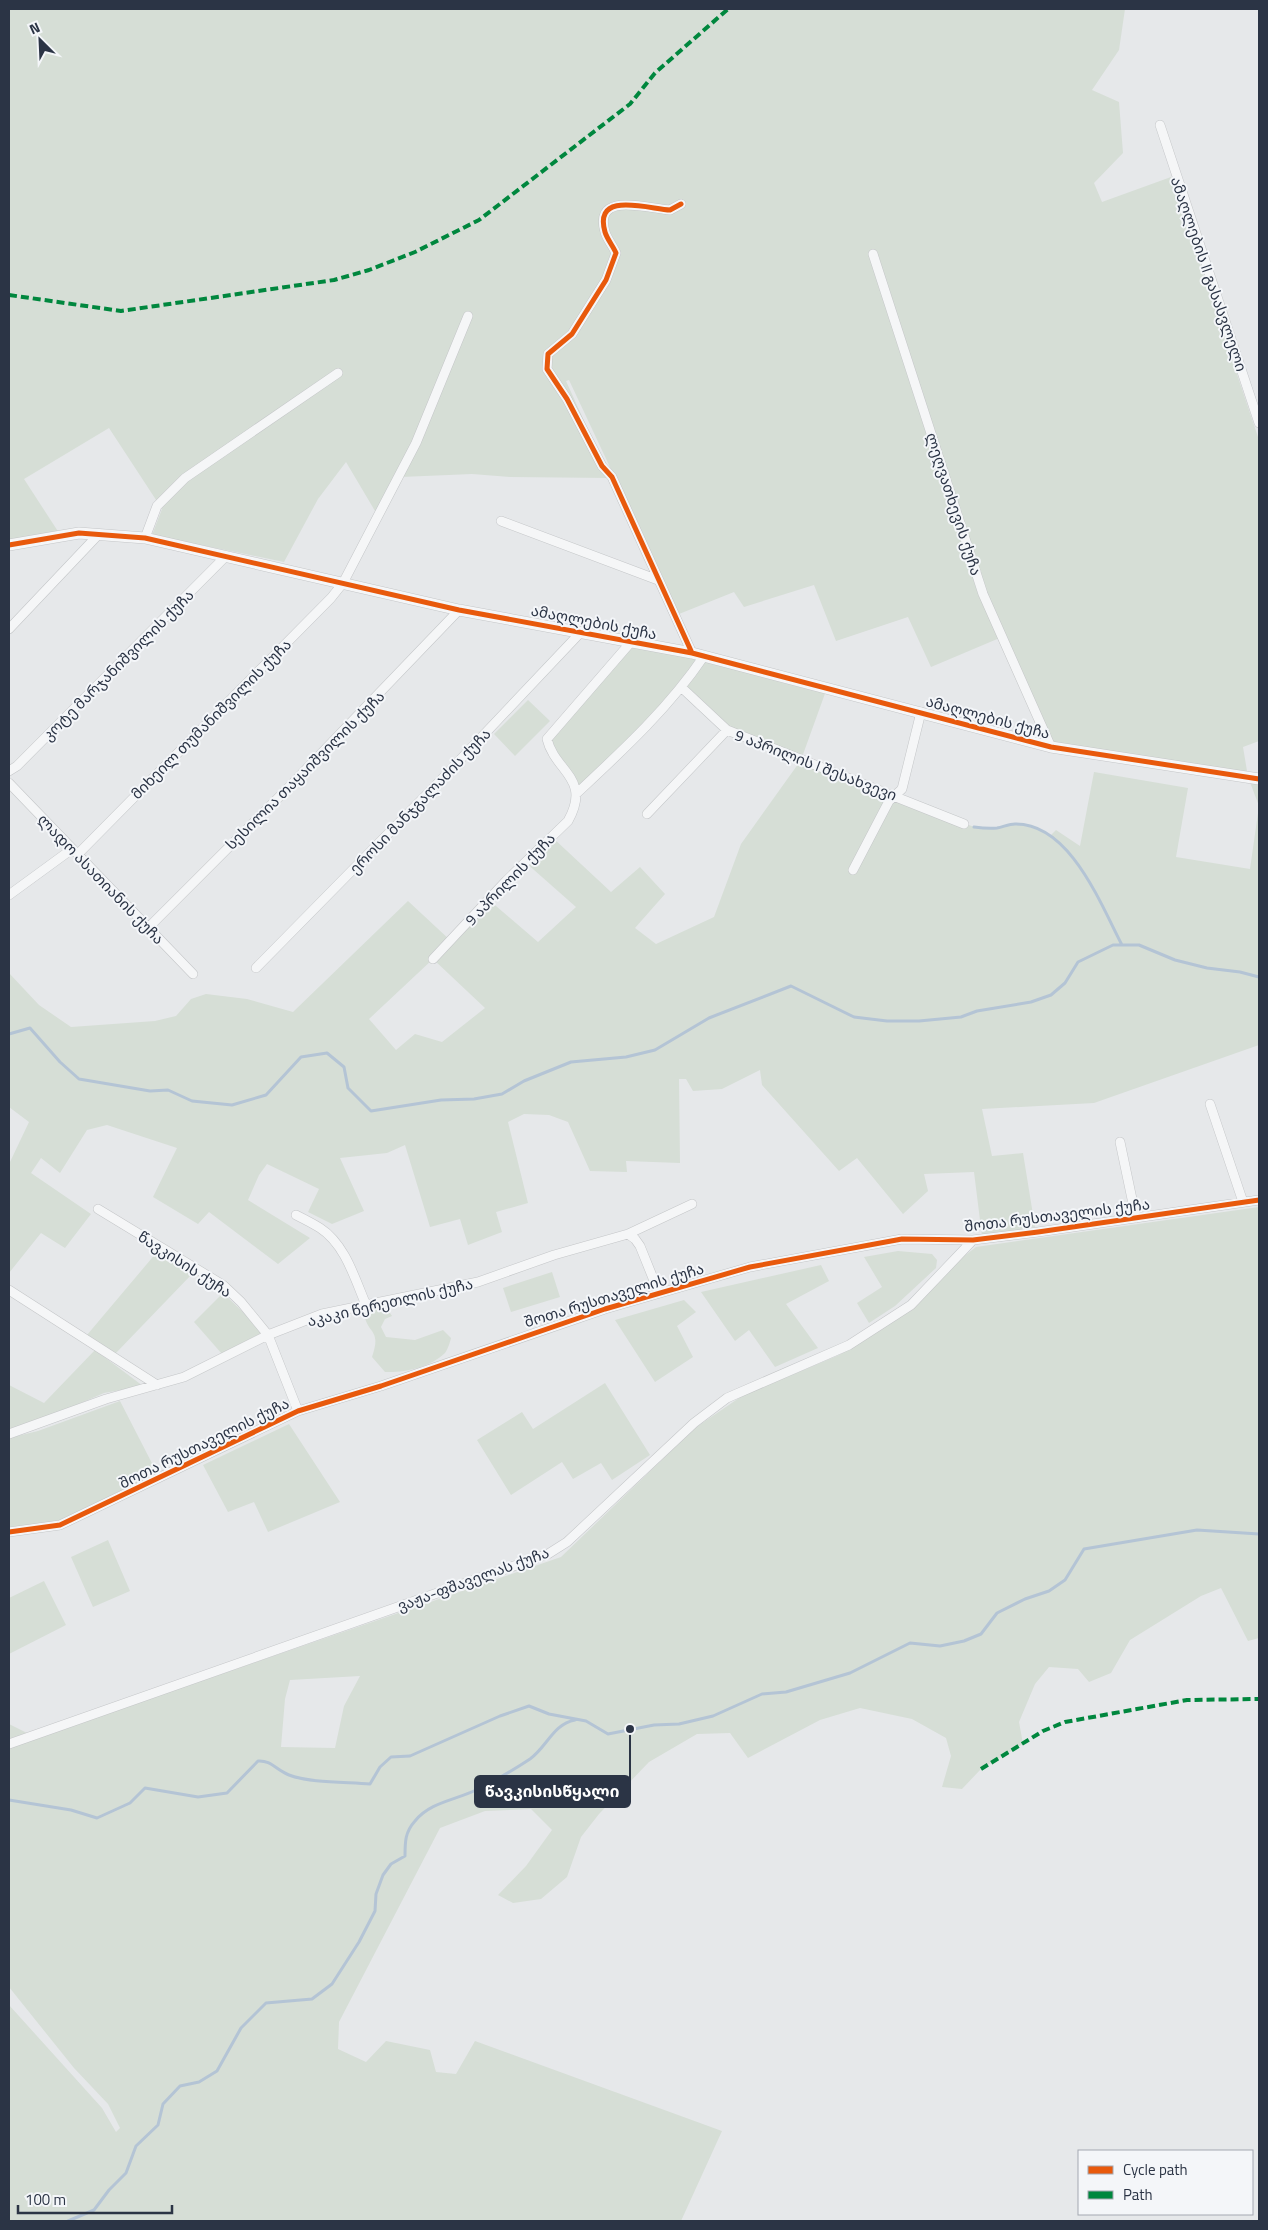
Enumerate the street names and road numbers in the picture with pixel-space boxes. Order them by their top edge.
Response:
street label: ამაღლების II გასასვლელი [1165,173,1253,375]
street label: ლეღვათხევის ქუჩა [920,430,988,578]
street label: კოტე მარჯანიშვილის ქუჩა [37,584,199,746]
street label: ამაღლების ქუჩა [529,599,659,645]
street label: მიხეილ თუმანიშვილის ქუჩა [125,633,297,805]
street label: სესილია თაყაიშვილის ქუჩა [220,685,390,855]
street label: ამაღლების ქუჩა [923,689,1053,745]
street label: ეროსი მანჯგალაძის ქუჩა [344,723,496,879]
street label: 9 აპრილის I შესახვევი [732,723,900,807]
street label: ლადო ასათიანის ქუჩა [32,808,170,950]
street label: 9 აპრილის ქუჩა [459,827,561,931]
street label: შოთა რუსთაველის ქუჩა [963,1192,1151,1238]
street label: წავკისის ქუჩა [133,1225,237,1303]
street label: შოთა რუსთაველის ქუჩა [521,1257,707,1333]
street label: აკაკი წერეთლის ქუჩა [305,1272,475,1332]
street label: შოთა რუსთაველის ქუჩა [115,1392,293,1494]
street label: ვაჟა-ფშაველას ქუჩა [394,1541,552,1617]

